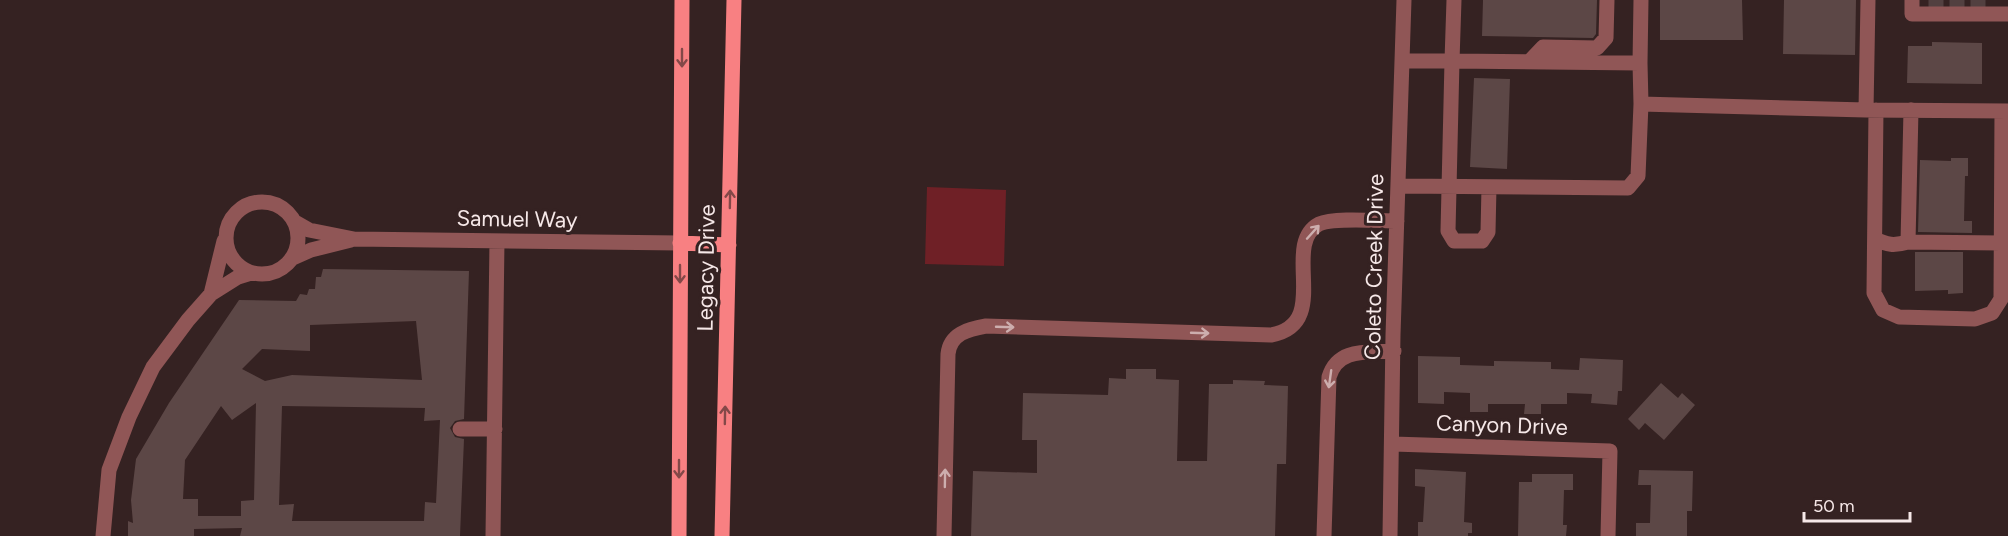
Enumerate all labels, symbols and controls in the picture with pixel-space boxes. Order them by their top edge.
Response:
one-way arrow [676,48,688,68]
street label: Coleto Creek Drive [1359,174,1389,360]
one-way arrow [724,190,736,210]
street label: Samuel Way [456,204,578,234]
street label: Legacy Drive [691,204,721,332]
one-way arrow [1306,224,1320,239]
one-way arrow [674,264,686,284]
one-way arrow [995,321,1015,332]
one-way arrow [1190,327,1210,339]
one-way arrow [1324,369,1335,389]
one-way arrow [719,405,731,425]
street label: Canyon Drive [1436,409,1568,441]
one-way arrow [673,459,685,479]
one-way arrow [939,468,951,488]
scale bar [1804,485,1910,523]
text: 50 m [1813,495,1855,517]

